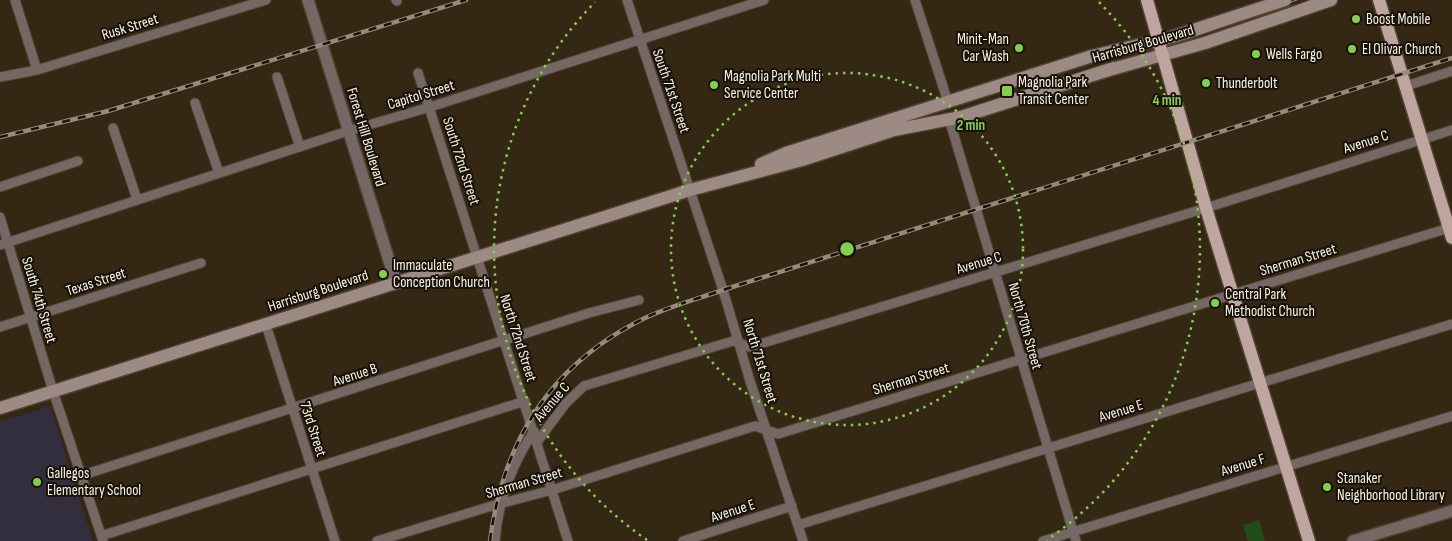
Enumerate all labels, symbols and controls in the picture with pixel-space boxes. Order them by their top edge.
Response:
street label: Rusk Street [99,9,161,45]
place label: Boost Mobile [1366,10,1430,29]
marker: Boost Mobile [1350,13,1362,25]
street label: Harrisburg Boulevard [1090,20,1196,68]
place label: Minit-Man Car Wash [957,30,1009,66]
place label: El Olivar Church [1362,40,1441,59]
marker: Minit-Man Car Wash [1013,42,1025,54]
marker: El Olivar Church [1346,43,1358,55]
place label: Wells Fargo [1266,45,1322,64]
street label: South 71st Street [648,46,694,136]
marker: Wells Fargo [1250,48,1262,60]
place label: Magnolia Park Multi Service Center [724,67,821,103]
place label: Magnolia Park Transit Center [1018,73,1090,109]
place label: Thunderbolt [1216,74,1278,93]
street label: Capitol Street [385,76,457,114]
marker: Thunderbolt [1200,77,1212,89]
marker: Magnolia Park Multi Service Center [708,79,720,91]
marker: Magnolia Park Transit Center [1000,84,1014,98]
street label: Forest Hill Boulevard [342,85,390,189]
text: 4 min [1153,91,1181,110]
street label: South 72nd Street [438,115,484,208]
text: 2 min [957,116,985,135]
street label: Avenue C [1340,126,1391,159]
street label: Sherman Street [1257,239,1339,281]
centre of rings [838,240,856,258]
street label: Avenue C [953,247,1004,279]
street label: South 74th Street [17,255,61,346]
place label: Immaculate Conception Church [393,256,490,292]
street label: Texas Street [64,263,129,301]
street label: Harrisburg Boulevard [265,266,371,316]
marker: Immaculate Conception Church [377,268,389,280]
street label: North 70th Street [1004,280,1047,372]
place label: Central Park Methodist Church [1225,285,1315,321]
street label: North 72nd Street [495,292,541,384]
marker: Central Park Methodist Church [1209,297,1221,309]
street label: North 71st Street [738,317,782,406]
street label: Sherman Street [870,358,952,400]
street label: Avenue B [329,359,380,391]
street label: Avenue C [529,378,574,426]
street label: Avenue E [1096,395,1145,427]
street label: 73rd Street [295,399,331,459]
street label: Avenue F [1218,449,1267,481]
street label: Sherman Street [483,463,565,503]
place label: Gallegos Elementary School [47,464,141,500]
place label: Stanaker Neighborhood Library [1337,469,1445,505]
marker: Gallegos Elementary School [31,476,43,488]
marker: Stanaker Neighborhood Library [1321,481,1333,493]
street label: Avenue E [708,495,757,527]

